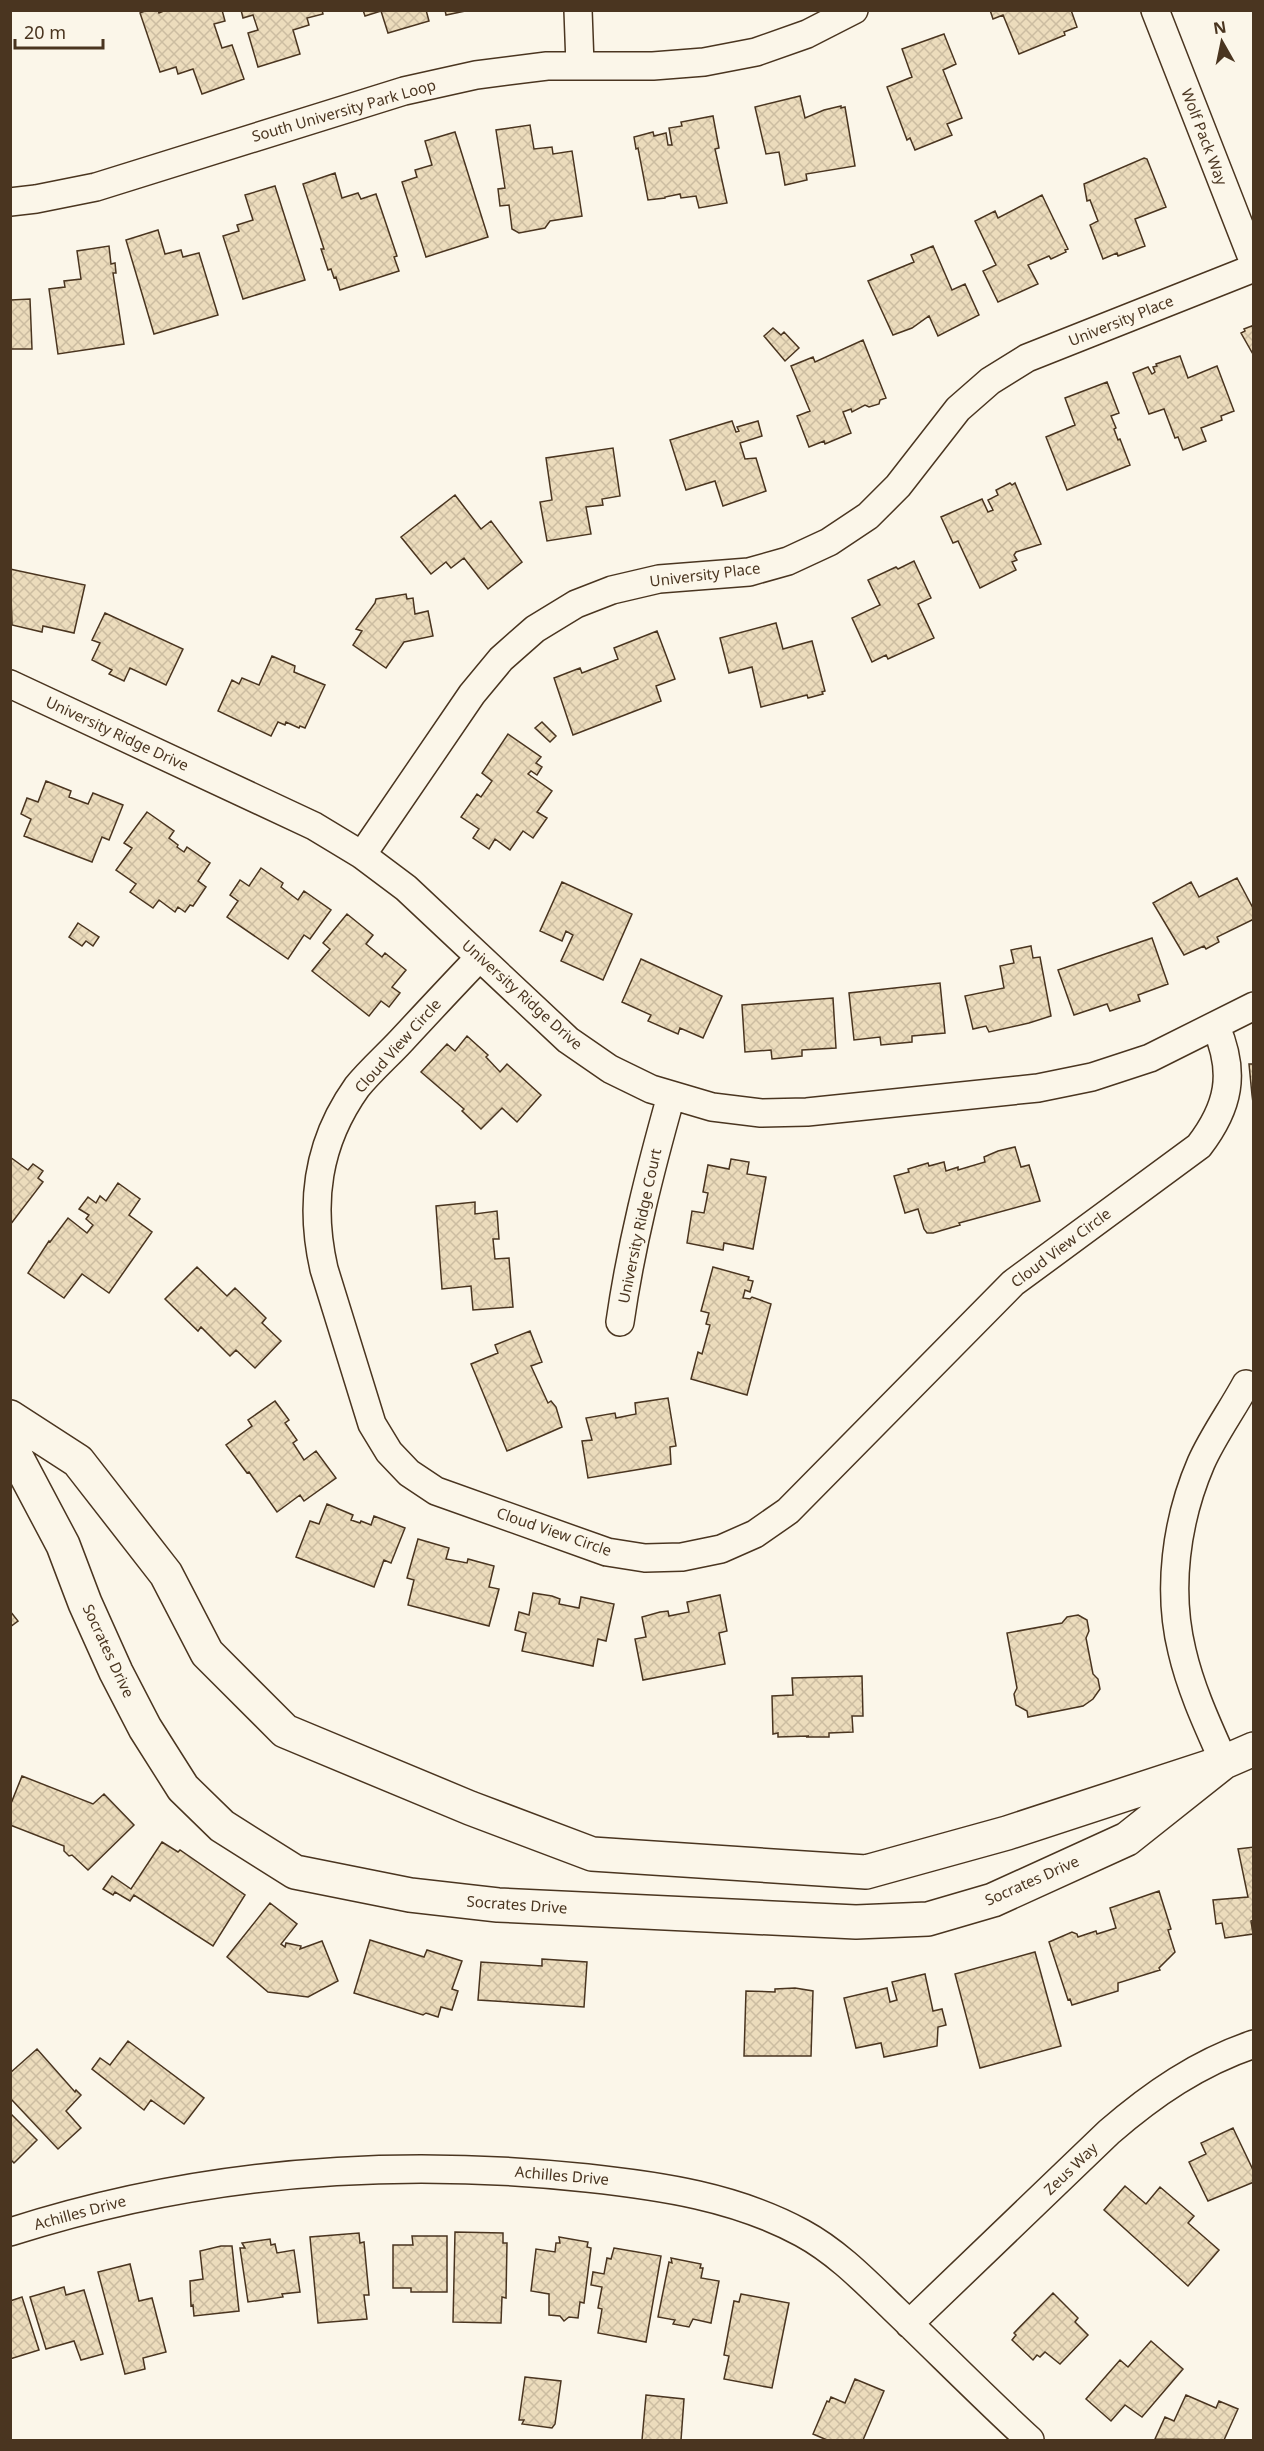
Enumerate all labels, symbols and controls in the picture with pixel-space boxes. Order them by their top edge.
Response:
scale bar [15,12,104,50]
north arrow [1192,12,1252,72]
text: N [1212,15,1228,39]
text: 20 m [24,20,66,44]
street label: South University Park Loop [249,74,438,146]
street label: Wolf Pack Way [1177,85,1233,188]
street label: University Place [1065,290,1176,350]
street label: University Place [648,557,761,591]
street label: University Ridge Drive [43,691,192,775]
street label: University Ridge Drive [458,935,587,1054]
street label: Cloud View Circle [350,994,445,1097]
street label: University Ridge Court [613,1146,665,1305]
street label: Cloud View Circle [1006,1203,1114,1291]
street label: Cloud View Circle [494,1502,614,1560]
street label: Socrates Drive [79,1601,139,1701]
street label: Socrates Drive [981,1850,1082,1910]
street label: Socrates Drive [466,1891,568,1917]
street label: Zeus Way [1039,2138,1102,2199]
street label: Achilles Drive [514,2161,610,2189]
street label: Achilles Drive [32,2190,128,2234]

